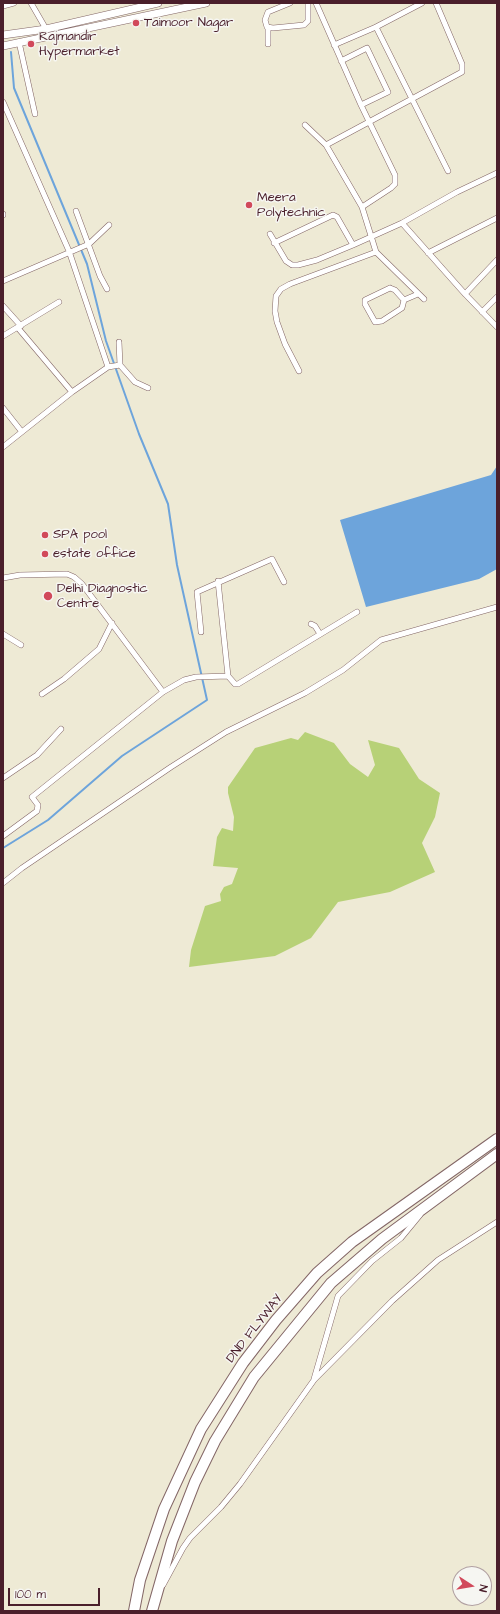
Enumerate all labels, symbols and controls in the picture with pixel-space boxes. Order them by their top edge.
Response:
place label: Taimoor Nagar [144,15,233,31]
marker: Taimoor Nagar [131,18,141,28]
place label: Rajmandir Hypermarket [39,29,120,60]
marker: Rajmandir Hypermarket [26,39,36,49]
place label: Meera Polytechnic [257,190,325,221]
marker: Meera Polytechnic [244,200,254,210]
place label: SPA pool [53,527,107,543]
marker: SPA pool [40,530,50,540]
place label: estate office [53,546,136,562]
marker: estate office [40,549,50,559]
place label: Delhi Diagnostic Centre [57,581,148,612]
marker: Delhi Diagnostic Centre [42,590,54,602]
street label: DND FLYWAY [223,1292,287,1366]
north arrow [452,1566,492,1606]
scale bar [10,1580,102,1606]
text: N [475,1583,491,1593]
text: 100 m [15,1586,46,1603]

